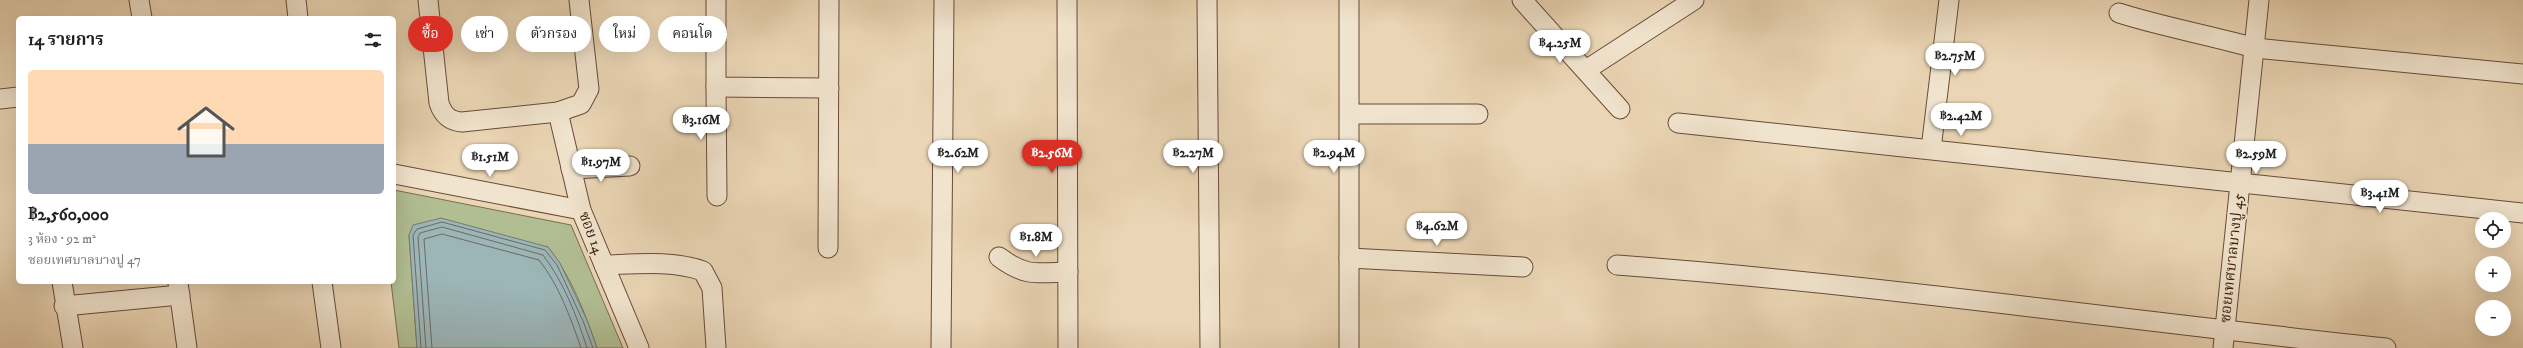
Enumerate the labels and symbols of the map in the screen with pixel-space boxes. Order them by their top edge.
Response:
pin: ฿4.25M [1527,30,1593,64]
pin: ฿2.75M [1922,43,1988,77]
pin: ฿2.42M [1928,103,1994,137]
pin: ฿3.16M [668,107,734,141]
pin: ฿2.62M [925,140,991,174]
pin: ฿2.56M [1019,140,1085,174]
pin: ฿2.27M [1160,140,1226,174]
pin: ฿2.94M [1301,140,1367,174]
pin: ฿2.59M [2223,141,2289,175]
pin: ฿1.51M [457,144,523,178]
pin: ฿1.97M [568,149,634,183]
pin: ฿3.41M [2347,180,2413,214]
street label: ซอยเทศบาลบางปู 45 [2216,192,2248,324]
street label: ซอย 14 [574,209,608,257]
pin: ฿4.62M [1404,213,1470,247]
pin: ฿1.8M [1008,224,1064,258]

